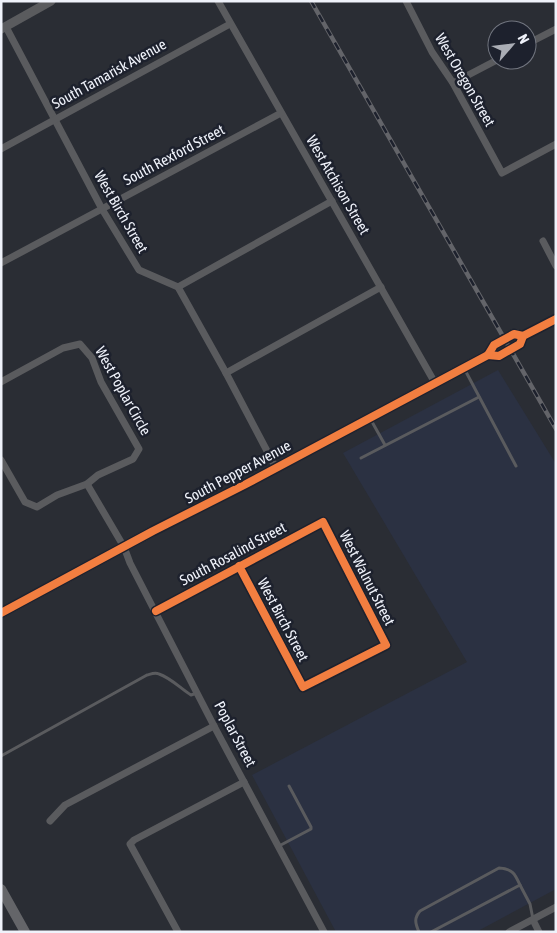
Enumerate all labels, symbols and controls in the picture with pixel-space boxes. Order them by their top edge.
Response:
north arrow [487,20,537,70]
street label: West Oregon Street [432,30,499,129]
text: N [514,31,532,46]
street label: South Tamarisk Avenue [49,35,169,112]
street label: South Rexford Street [120,121,227,188]
street label: West Atchison Street [303,132,374,237]
street label: West Birch Street [91,168,152,256]
street label: West Poplar Circle [92,344,155,438]
street label: South Pepper Avenue [182,436,294,507]
street label: South Rosalind Street [177,518,289,589]
street label: West Walnut Street [336,528,399,628]
street label: West Birch Street [254,575,312,664]
street label: Poplar Street [211,698,260,769]

